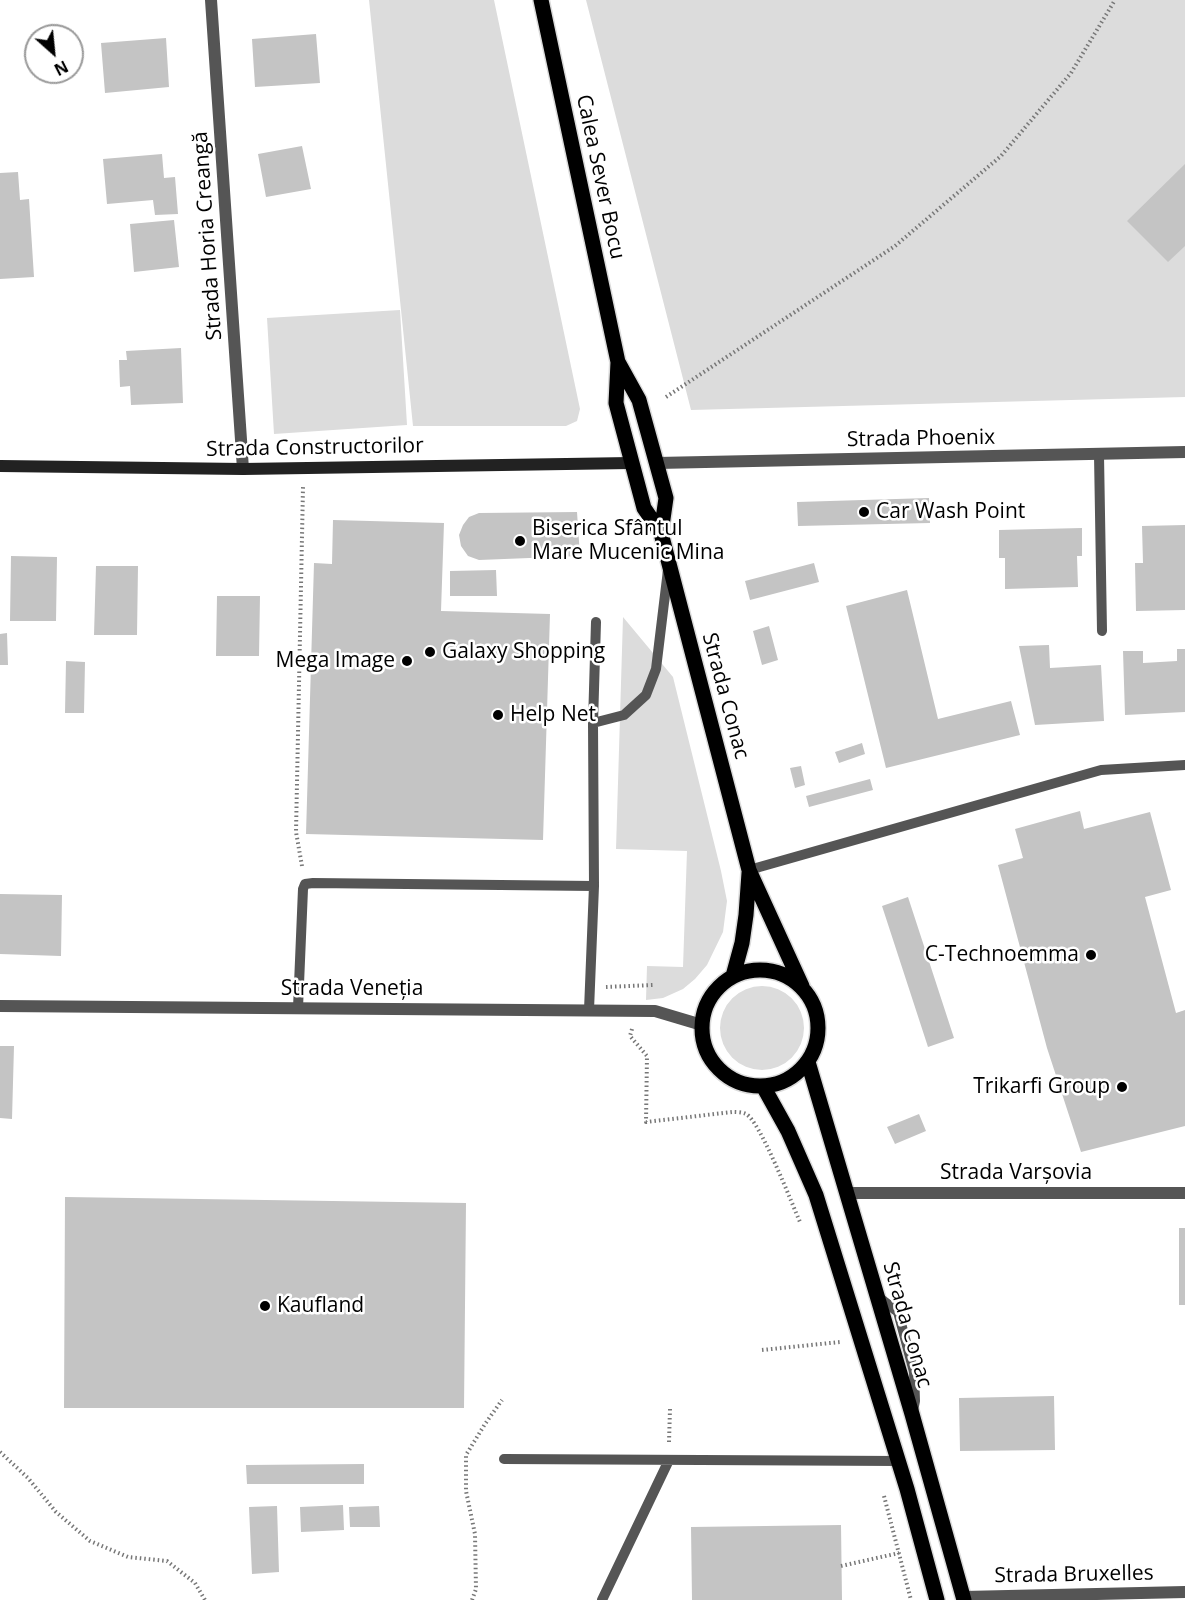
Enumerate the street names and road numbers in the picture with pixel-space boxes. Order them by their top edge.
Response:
street label: Calea Sever Bocu [570,92,630,262]
street label: Strada Horia Creangă [188,131,228,341]
street label: Strada Phoenix [847,425,995,453]
street label: Strada Constructorilor [206,434,424,462]
street label: Strada Conac [696,630,754,762]
street label: Strada Veneția [281,976,423,1002]
street label: Strada Varșovia [940,1160,1092,1186]
street label: Strada Conac [877,1259,937,1391]
street label: Strada Bruxelles [994,1561,1154,1589]

